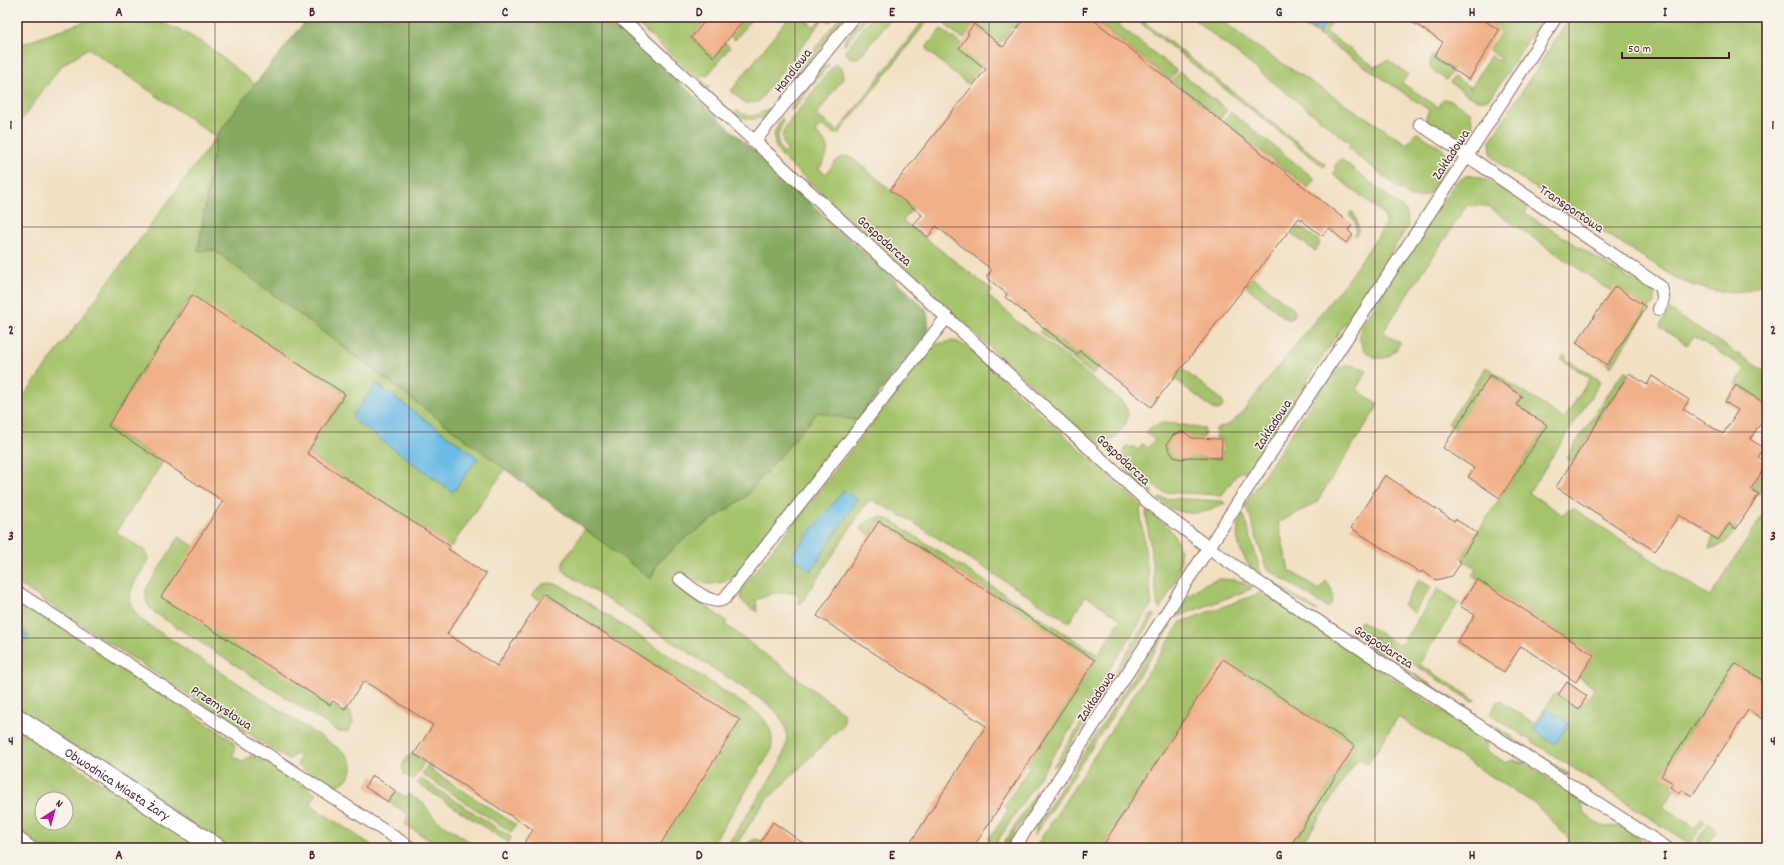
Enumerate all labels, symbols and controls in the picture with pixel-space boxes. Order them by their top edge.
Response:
text: A [115,4,123,23]
text: B [309,4,315,23]
text: C [502,4,509,23]
text: D [696,4,703,23]
text: E [889,4,896,23]
text: F [1082,4,1088,23]
text: G [1276,4,1283,23]
text: H [1469,4,1476,23]
text: I [1663,4,1668,23]
scale bar [1622,34,1729,60]
text: 50 m [1628,41,1651,58]
street label: Handlowa [770,44,818,98]
text: 1 [10,117,13,136]
text: 1 [1772,117,1775,136]
street label: Zakładowa [1428,125,1476,184]
street label: Transportowa [1534,181,1608,239]
street label: Gospodarcza [852,211,916,272]
text: 2 [8,322,14,341]
text: 2 [1770,322,1776,341]
street label: Zakładowa [1250,395,1298,454]
street label: Gospodarcza [1091,430,1155,491]
text: 3 [8,528,14,547]
text: 3 [1770,528,1776,547]
street label: Gospodarcza [1349,621,1417,675]
street label: Zakładowa [1073,667,1121,726]
street label: Przemysłowa [186,681,256,736]
text: 4 [8,733,14,752]
text: 4 [1770,733,1776,752]
street label: Obwodnica Miasta Żary [60,743,174,827]
north arrow [34,791,74,831]
text: N [52,796,66,813]
text: A [115,847,123,865]
text: B [309,847,315,865]
text: C [502,847,509,865]
text: D [696,847,703,865]
text: E [889,847,896,865]
text: F [1082,847,1088,865]
text: G [1276,847,1283,865]
text: H [1469,847,1476,865]
text: I [1663,847,1668,865]

